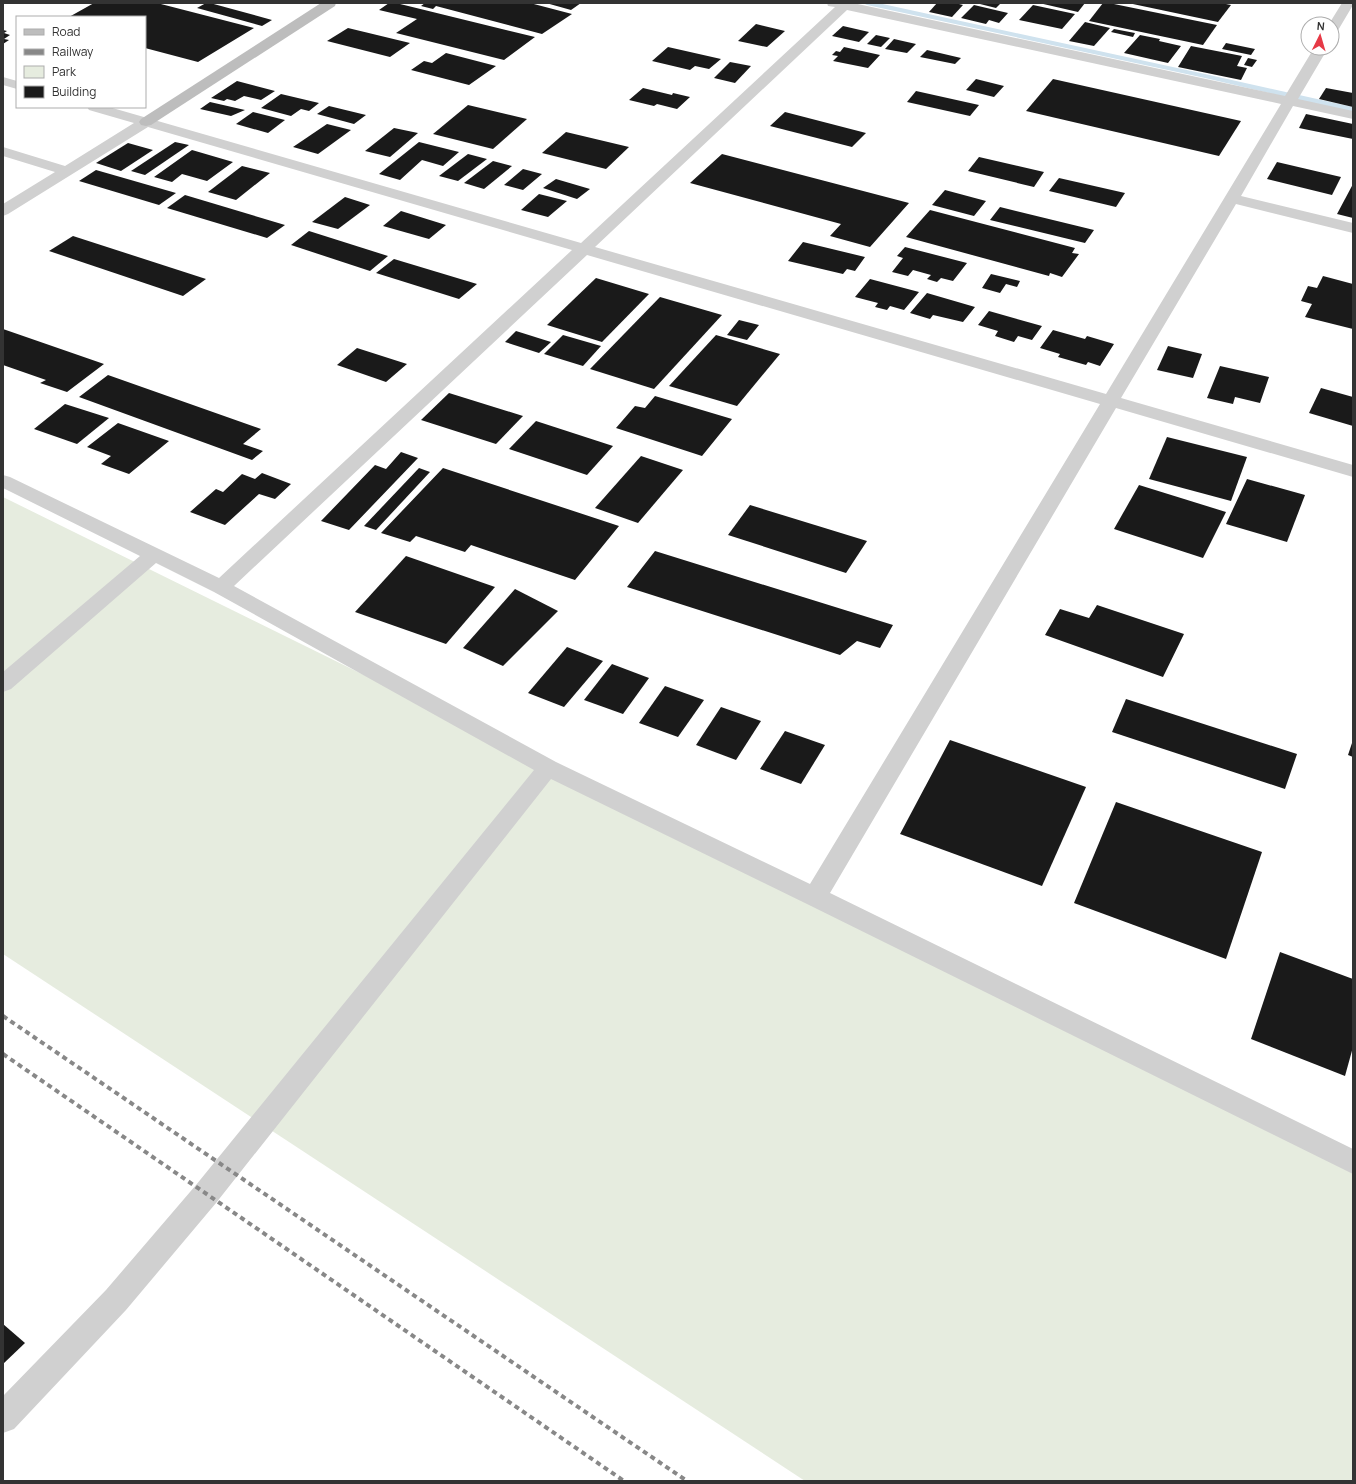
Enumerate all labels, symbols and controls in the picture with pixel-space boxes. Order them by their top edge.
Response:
legend [16,16,146,108]
north arrow [1300,16,1340,56]
text: N [1316,18,1326,33]
text: Road [52,23,80,40]
text: Railway [52,43,94,60]
text: Park [52,63,77,80]
text: Building [52,83,96,100]

